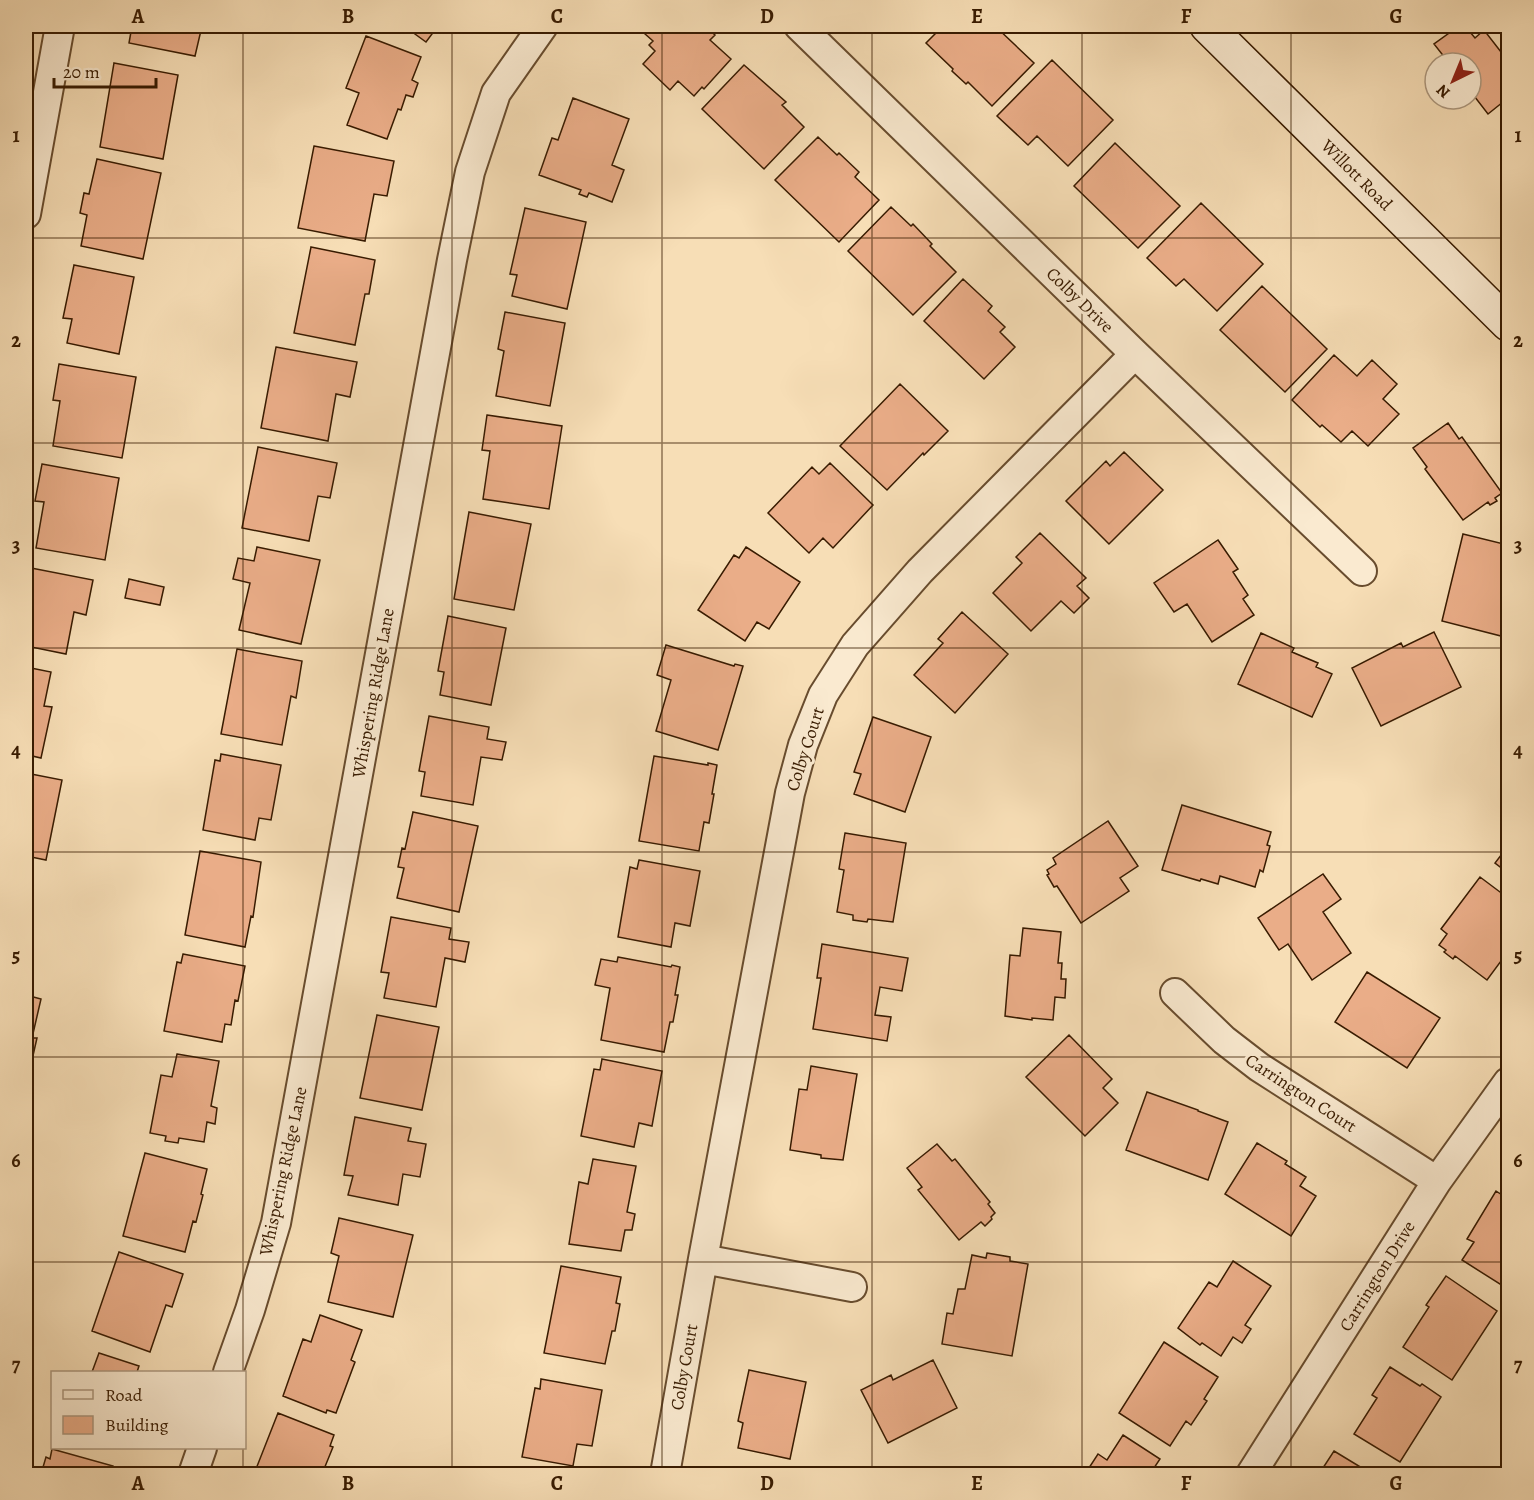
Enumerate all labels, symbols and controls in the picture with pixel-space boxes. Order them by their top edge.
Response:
text: A [131,3,145,30]
text: B [342,3,354,30]
text: C [551,3,563,30]
text: D [760,3,774,30]
text: E [971,3,983,30]
text: F [1181,3,1192,30]
text: G [1389,3,1403,30]
scale bar [54,51,156,89]
north arrow [1423,51,1483,111]
text: 20 m [63,60,100,84]
text: N [1431,79,1455,103]
text: 1 [12,122,20,149]
text: 1 [1514,122,1522,149]
street label: Willott Road [1315,133,1398,216]
street label: Colby Drive [1041,262,1119,338]
text: 2 [11,327,21,354]
text: 2 [1513,327,1523,354]
text: 3 [12,532,20,559]
text: 3 [1514,532,1522,559]
street label: Whispering Ridge Lane [346,606,400,781]
street label: Colby Court [780,704,830,794]
text: 4 [11,737,21,764]
text: 4 [1513,737,1523,764]
text: 5 [12,942,20,969]
text: 5 [1514,942,1522,969]
street label: Carrington Court [1241,1048,1361,1138]
street label: Whispering Ridge Lane [253,1084,313,1259]
text: 6 [11,1147,21,1174]
text: 6 [1513,1147,1523,1174]
street label: Carrington Drive [1333,1216,1421,1336]
street label: Colby Court [665,1322,703,1412]
text: 7 [12,1351,21,1378]
text: 7 [1514,1351,1523,1378]
legend [51,1371,246,1449]
text: Road [105,1383,143,1407]
text: Building [105,1413,169,1437]
text: A [131,1470,145,1497]
text: B [342,1470,354,1497]
text: C [551,1470,563,1497]
text: D [760,1470,774,1497]
text: E [971,1470,983,1497]
text: F [1181,1470,1192,1497]
text: G [1389,1470,1403,1497]

